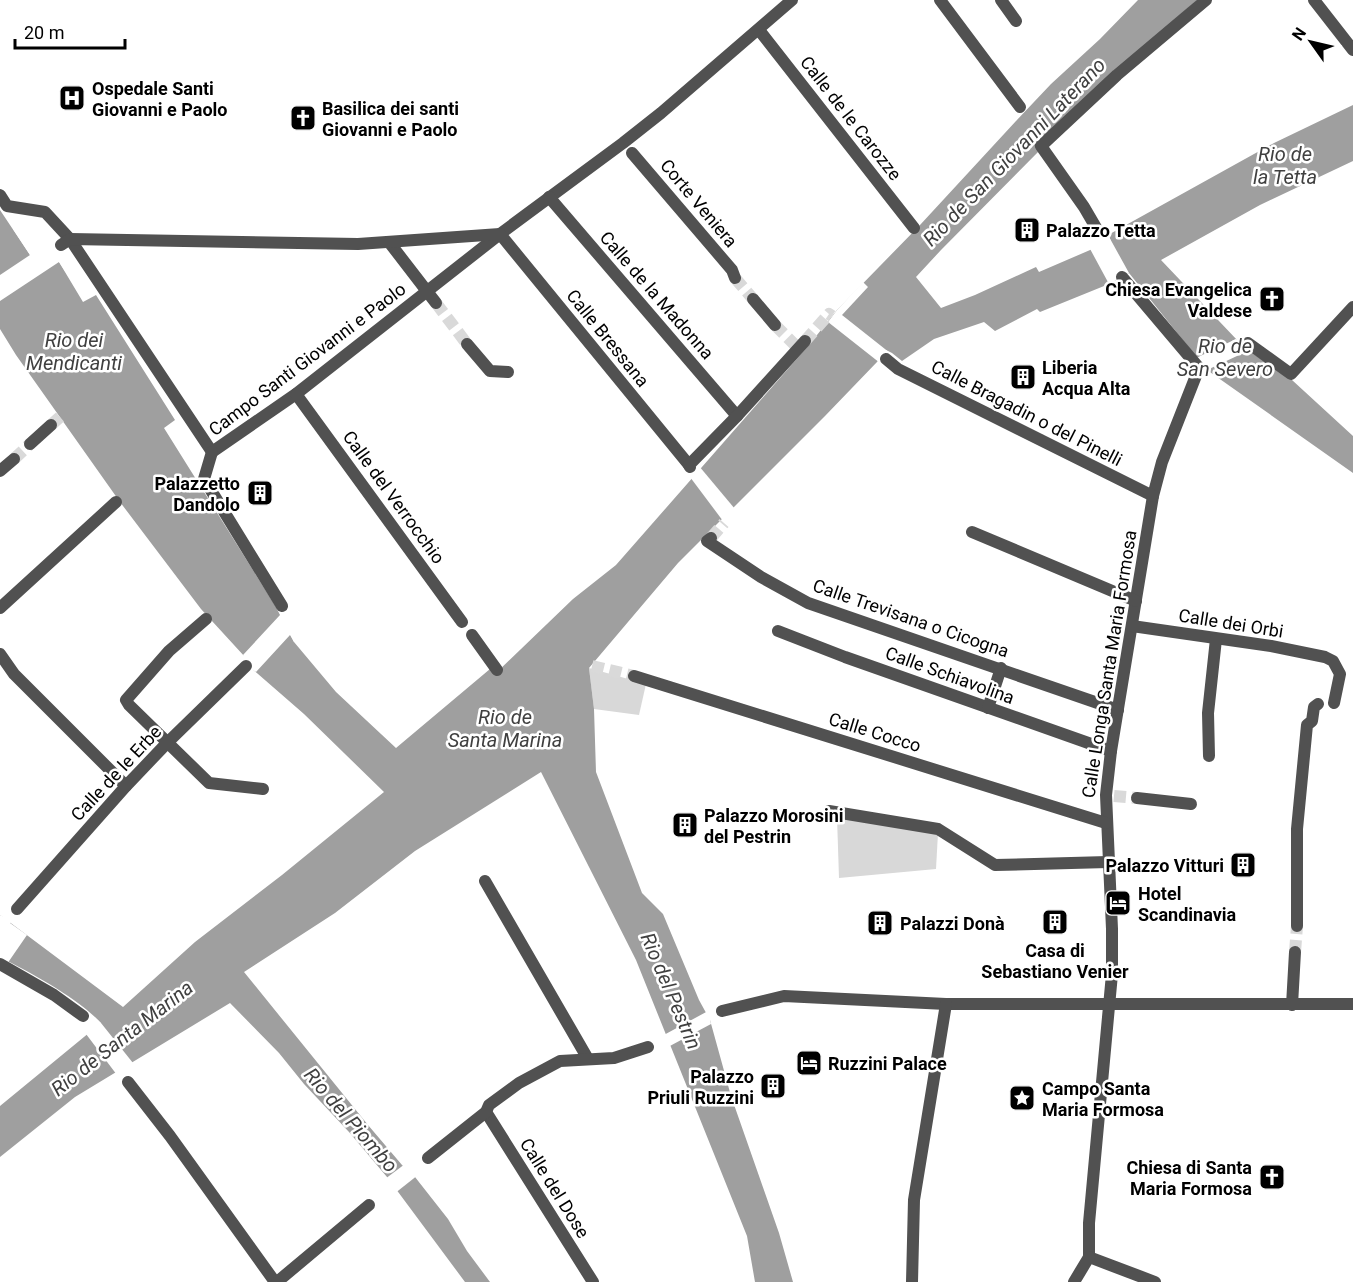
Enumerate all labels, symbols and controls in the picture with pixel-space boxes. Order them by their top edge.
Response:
scale bar [15,12,124,50]
north arrow [1281,12,1341,72]
text: 20 m [24,22,64,43]
text: N [1288,24,1310,44]
street label: Calle de le Carozze [796,52,906,184]
water label: Rio de San Giovanni Laterano [918,53,1110,251]
place label: Ospedale Santi Giovanni e Paolo [92,78,228,120]
hospital icon: Ospedale Santi Giovanni e Paolo [57,83,87,113]
place label: Basilica dei santi Giovanni e Paolo [322,98,459,140]
church icon: Basilica dei santi Giovanni e Paolo [288,103,318,133]
water label: Rio de la Tetta [1253,142,1317,189]
street label: Corte Veniera [656,155,742,251]
building icon: Palazzo Tetta [1012,215,1042,245]
place label: Palazzo Tetta [1046,220,1156,241]
street label: Calle de la Madonna [596,227,718,363]
street label: Campo Santi Giovanni e Paolo [204,278,410,440]
place label: Chiesa Evangelica Valdese [1105,279,1252,321]
church icon: Chiesa Evangelica Valdese [1257,284,1287,314]
street label: Calle Bressana [562,285,654,391]
water label: Rio dei Mendicanti [26,328,122,375]
water label: Rio de San Severo [1177,334,1273,381]
street label: Calle Bragadin o del Pinelli [928,356,1126,470]
place label: Liberia Acqua Alta [1042,357,1131,399]
building icon: Liberia Acqua Alta [1008,362,1038,392]
street label: Calle del Verrocchio [339,426,449,568]
place label: Palazzetto Dandolo [154,473,240,515]
building icon: Palazzetto Dandolo [245,478,275,508]
street label: Calle Longa Santa Maria Formosa [1077,529,1141,799]
street label: Calle Trevisana o Cicogna [810,575,1012,661]
street label: Calle dei Orbi [1177,604,1285,642]
street label: Calle Schiavolina [883,642,1017,708]
water label: Rio de Santa Marina [448,705,562,752]
street label: Calle Cocco [826,708,924,756]
street label: Calle de le Erbe [66,721,166,825]
place label: Palazzo Morosini del Pestrin [704,805,844,847]
building icon: Palazzo Morosini del Pestrin [670,810,700,840]
building icon: Palazzo Vitturi [1228,850,1258,880]
place label: Palazzo Vitturi [1106,855,1224,876]
place label: Hotel Scandinavia [1138,883,1237,925]
hotel icon: Hotel Scandinavia [1103,888,1133,918]
building icon: Casa di Sebastiano Venier [1040,907,1070,937]
building icon: Palazzi Donà [865,908,895,938]
place label: Palazzi Donà [900,913,1005,934]
water label: Rio del Pestrin [636,929,706,1053]
place label: Casa di Sebastiano Venier [981,940,1129,982]
water label: Rio de Santa Marina [46,975,198,1101]
hotel icon: Ruzzini Palace [794,1048,824,1078]
place label: Ruzzini Palace [828,1053,947,1074]
water label: Rio del Piombo [299,1063,403,1177]
place label: Palazzo Priuli Ruzzini [647,1066,754,1108]
building icon: Palazzo Priuli Ruzzini [758,1071,788,1101]
place label: Campo Santa Maria Formosa [1042,1078,1164,1120]
place icon: Campo Santa Maria Formosa [1007,1083,1037,1113]
street label: Calle del Dose [516,1134,594,1242]
place label: Chiesa di Santa Maria Formosa [1126,1157,1252,1199]
church icon: Chiesa di Santa Maria Formosa [1257,1162,1287,1192]

